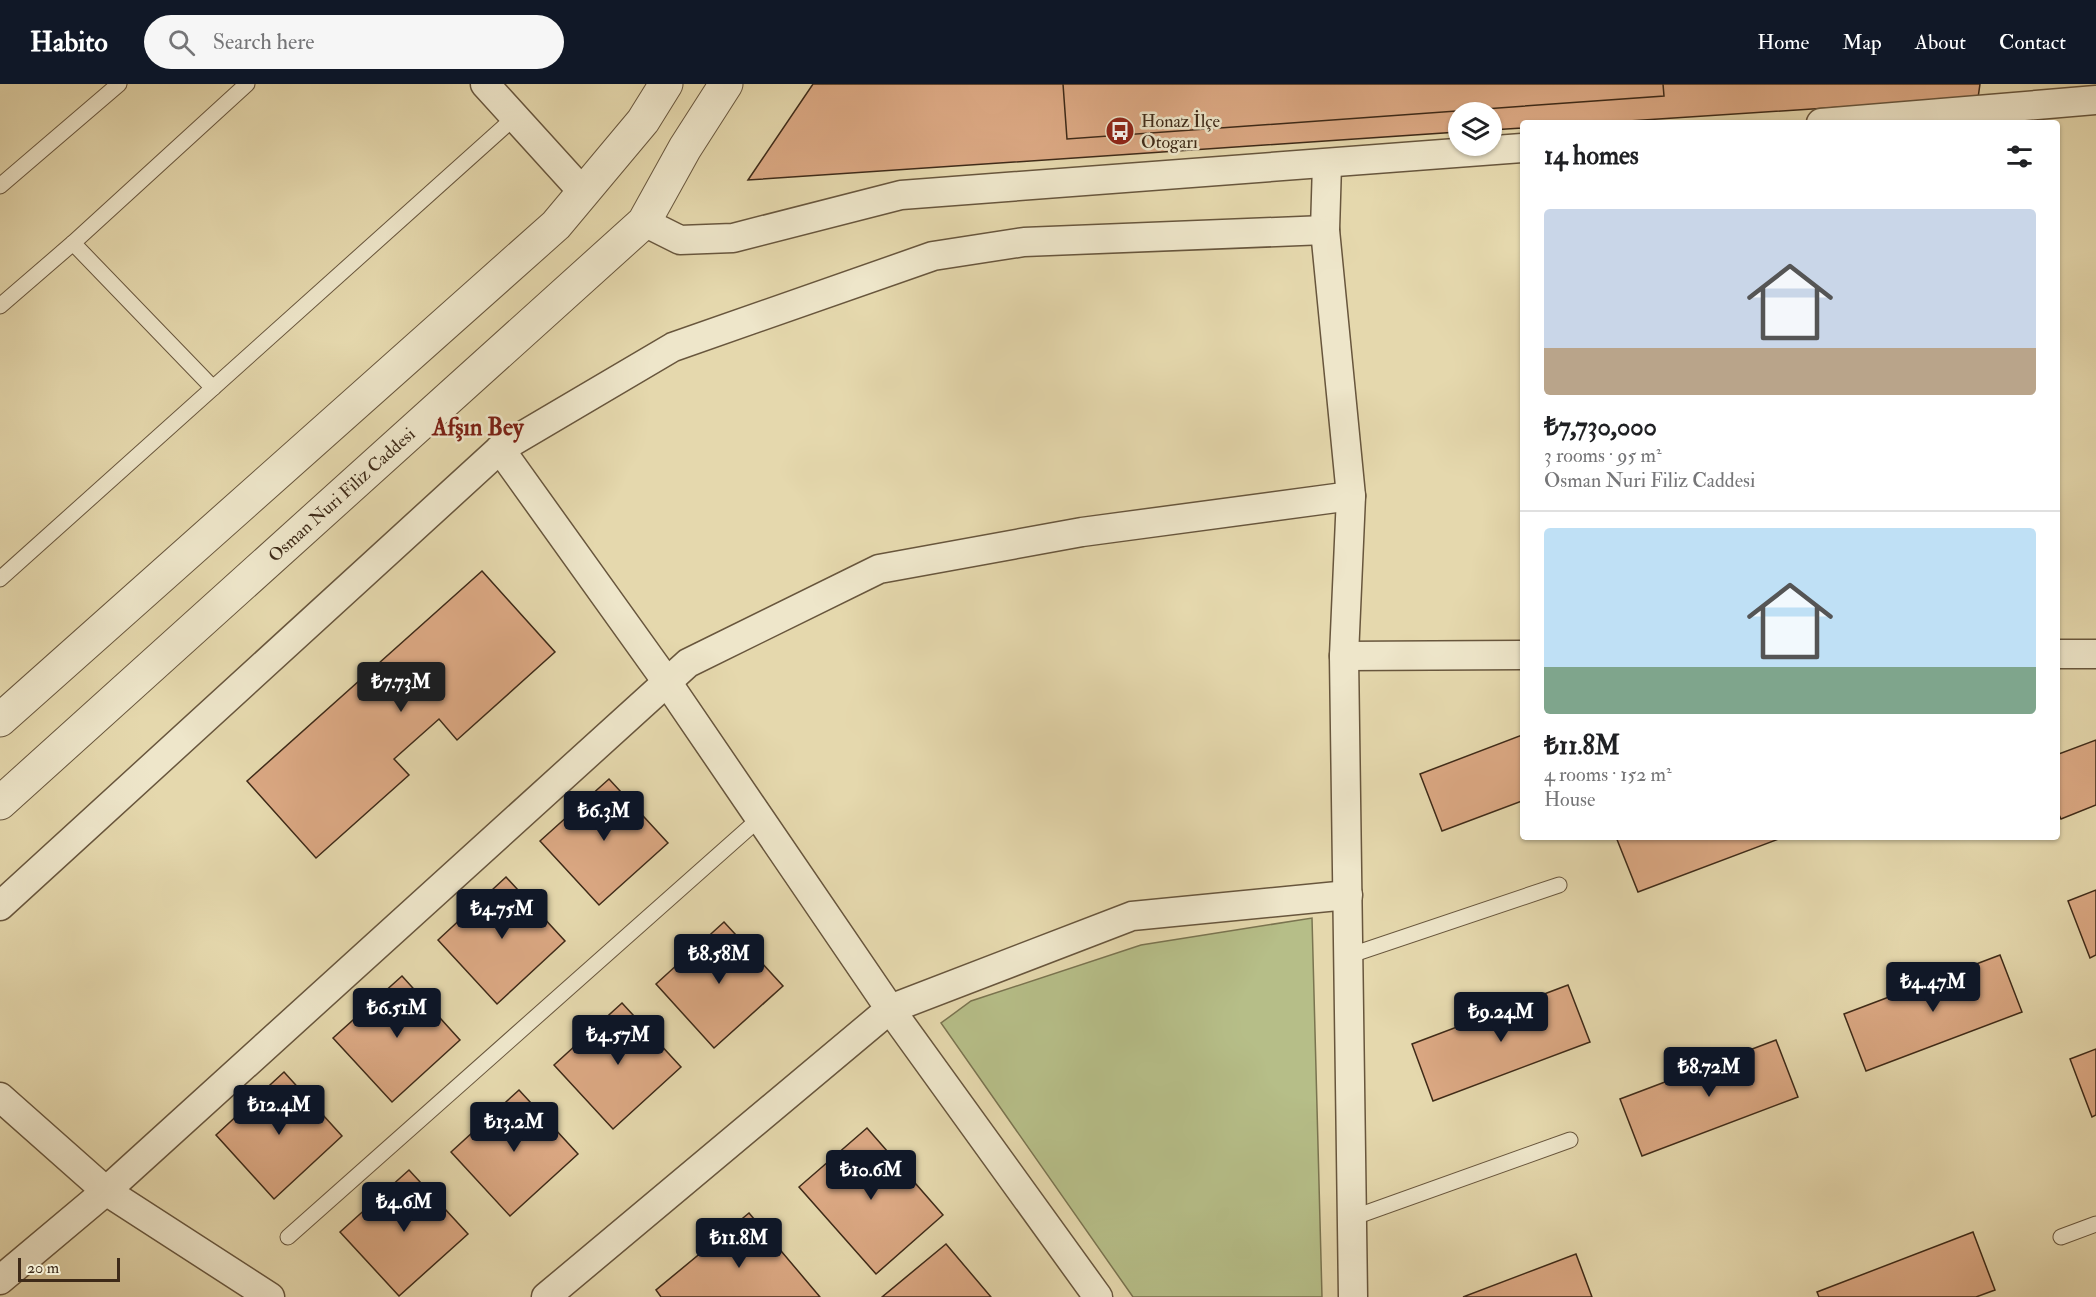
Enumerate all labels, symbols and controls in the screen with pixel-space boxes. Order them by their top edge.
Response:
search box [144,15,564,69]
text: Habito [30,25,108,60]
icon: search [165,26,198,59]
text: Search here [213,28,315,56]
text: Home [1757,29,1809,56]
text: Map [1842,29,1882,56]
text: About [1915,29,1966,56]
text: Contact [1999,29,2066,56]
map controls [1448,102,1502,156]
button: layers [1448,102,1502,156]
place label: Honaz İlçe Otogarı [1141,110,1220,154]
bus stop icon: Honaz İlçe Otogarı [1104,115,1136,147]
text: 14 homes [1544,140,1639,172]
icon: filters [2003,140,2036,173]
icon: home [1736,248,1844,356]
text: ₺7,730,000 [1544,411,1657,443]
district label: Afşın Bey [431,412,525,443]
street label: Osman Nuri Filiz Caddesi [263,422,420,567]
text: 3 rooms · 95 m² [1544,443,1662,468]
text: Osman Nuri Filiz Caddesi [1544,468,1755,493]
icon: home [1736,567,1844,675]
pin: ₺7.73M [352,662,450,713]
text: ₺7.73M [371,669,431,694]
text: ₺11.8M [1544,730,1620,762]
text: 4 rooms · 152 m² [1544,762,1672,787]
text: House [1544,787,1595,812]
pin: ₺6.3M [562,791,646,842]
text: ₺6.3M [578,798,630,823]
pin: ₺4.75M [453,889,551,940]
text: ₺4.75M [470,896,534,921]
pin: ₺8.58M [670,934,768,985]
text: ₺8.58M [688,941,750,966]
pin: ₺4.47M [1884,962,1982,1013]
text: ₺4.47M [1900,969,1966,994]
pin: ₺6.51M [348,988,446,1039]
pin: ₺9.24M [1452,992,1550,1043]
text: ₺6.51M [367,995,427,1020]
text: ₺9.24M [1468,999,1534,1024]
pin: ₺4.57M [569,1015,667,1066]
text: ₺4.57M [586,1022,650,1047]
pin: ₺8.72M [1660,1047,1758,1098]
text: ₺8.72M [1678,1054,1740,1079]
pin: ₺12.4M [230,1085,328,1136]
text: ₺12.4M [247,1092,311,1117]
pin: ₺13.2M [465,1102,563,1153]
text: ₺13.2M [484,1109,544,1134]
pin: ₺10.6M [822,1150,920,1201]
text: ₺10.6M [840,1157,902,1182]
pin: ₺4.6M [362,1182,446,1233]
text: ₺4.6M [376,1189,432,1214]
pin: ₺11.8M [690,1218,788,1269]
text: ₺11.8M [710,1225,768,1250]
scale bar [18,1255,120,1282]
text: 20 m [27,1258,59,1278]

